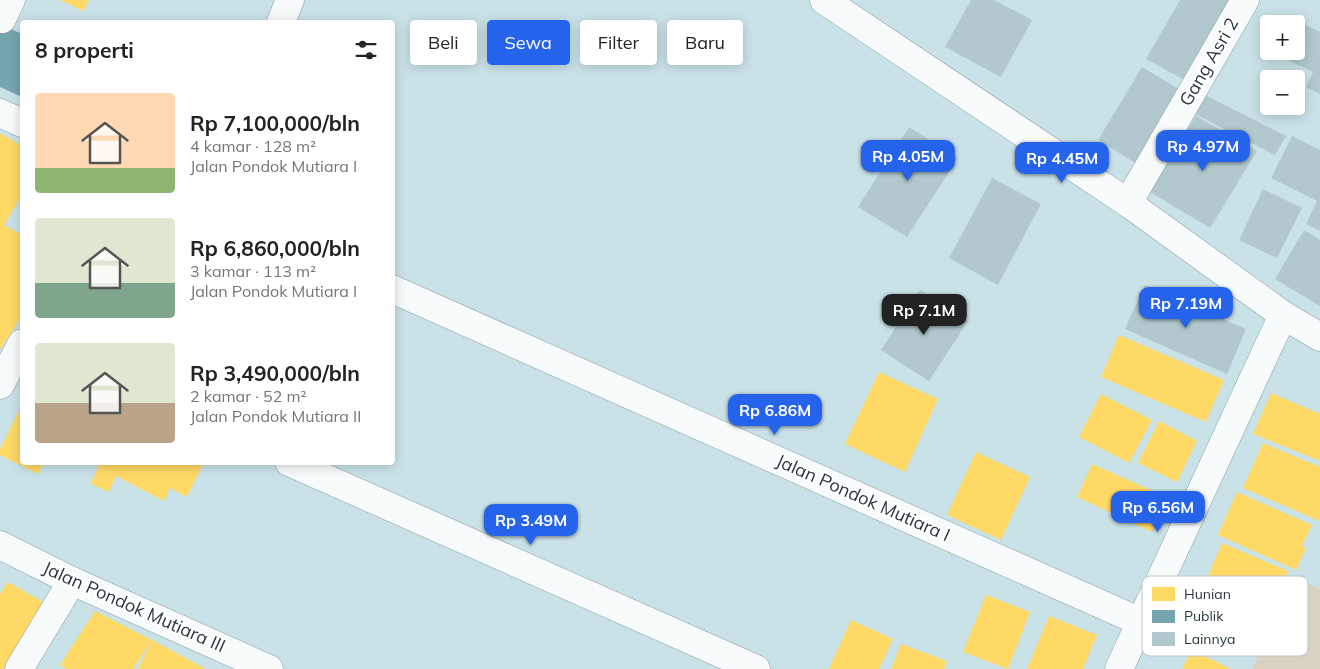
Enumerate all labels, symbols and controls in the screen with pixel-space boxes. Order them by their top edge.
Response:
street label: Gang Asri 2 [1174,13,1243,110]
map controls [1260,15,1305,115]
button: + [1260,15,1305,60]
chip: Beli [410,20,477,65]
chip: Sewa [487,20,570,65]
chip: Filter [580,20,657,65]
chip: Baru [667,20,743,65]
icon: filters [352,36,380,64]
text: 8 properti [35,37,134,63]
button: − [1260,70,1305,115]
text: Rp 7,100,000/bln [190,110,360,136]
icon: home [75,113,135,173]
pin: Rp 4.97M [1151,130,1255,172]
text: 4 kamar · 128 m² [190,136,316,156]
text: Rp 4.97M [1167,136,1239,156]
pin: Rp 4.05M [856,140,960,182]
pin: Rp 4.45M [1010,142,1114,184]
text: Rp 4.05M [872,146,944,166]
text: Rp 4.45M [1026,148,1098,168]
text: Jalan Pondok Mutiara I [190,156,357,176]
text: Rp 6,860,000/bln [190,235,360,261]
icon: home [75,238,135,298]
text: 3 kamar · 113 m² [190,261,316,281]
text: Jalan Pondok Mutiara I [190,281,357,301]
pin: Rp 7.19M [1134,286,1238,329]
text: Rp 7.19M [1150,293,1222,313]
pin: Rp 7.1M [878,294,970,336]
text: Rp 7.1M [893,300,955,320]
text: Rp 3,490,000/bln [190,360,360,386]
icon: home [75,363,135,423]
text: 2 kamar · 52 m² [190,386,307,406]
pin: Rp 6.86M [723,394,827,436]
text: Rp 6.86M [739,400,811,420]
text: Jalan Pondok Mutiara II [190,406,361,426]
street label: Jalan Pondok Mutiara I [773,449,954,546]
pin: Rp 6.56M [1106,490,1210,533]
text: Rp 6.56M [1122,497,1194,517]
pin: Rp 3.49M [479,504,583,546]
text: Rp 3.49M [495,510,567,530]
street label: Jalan Pondok Mutiara III [39,556,229,657]
legend [1142,576,1308,656]
text: Hunian [1184,585,1231,603]
text: Publik [1184,607,1224,625]
text: Lainnya [1184,630,1235,648]

